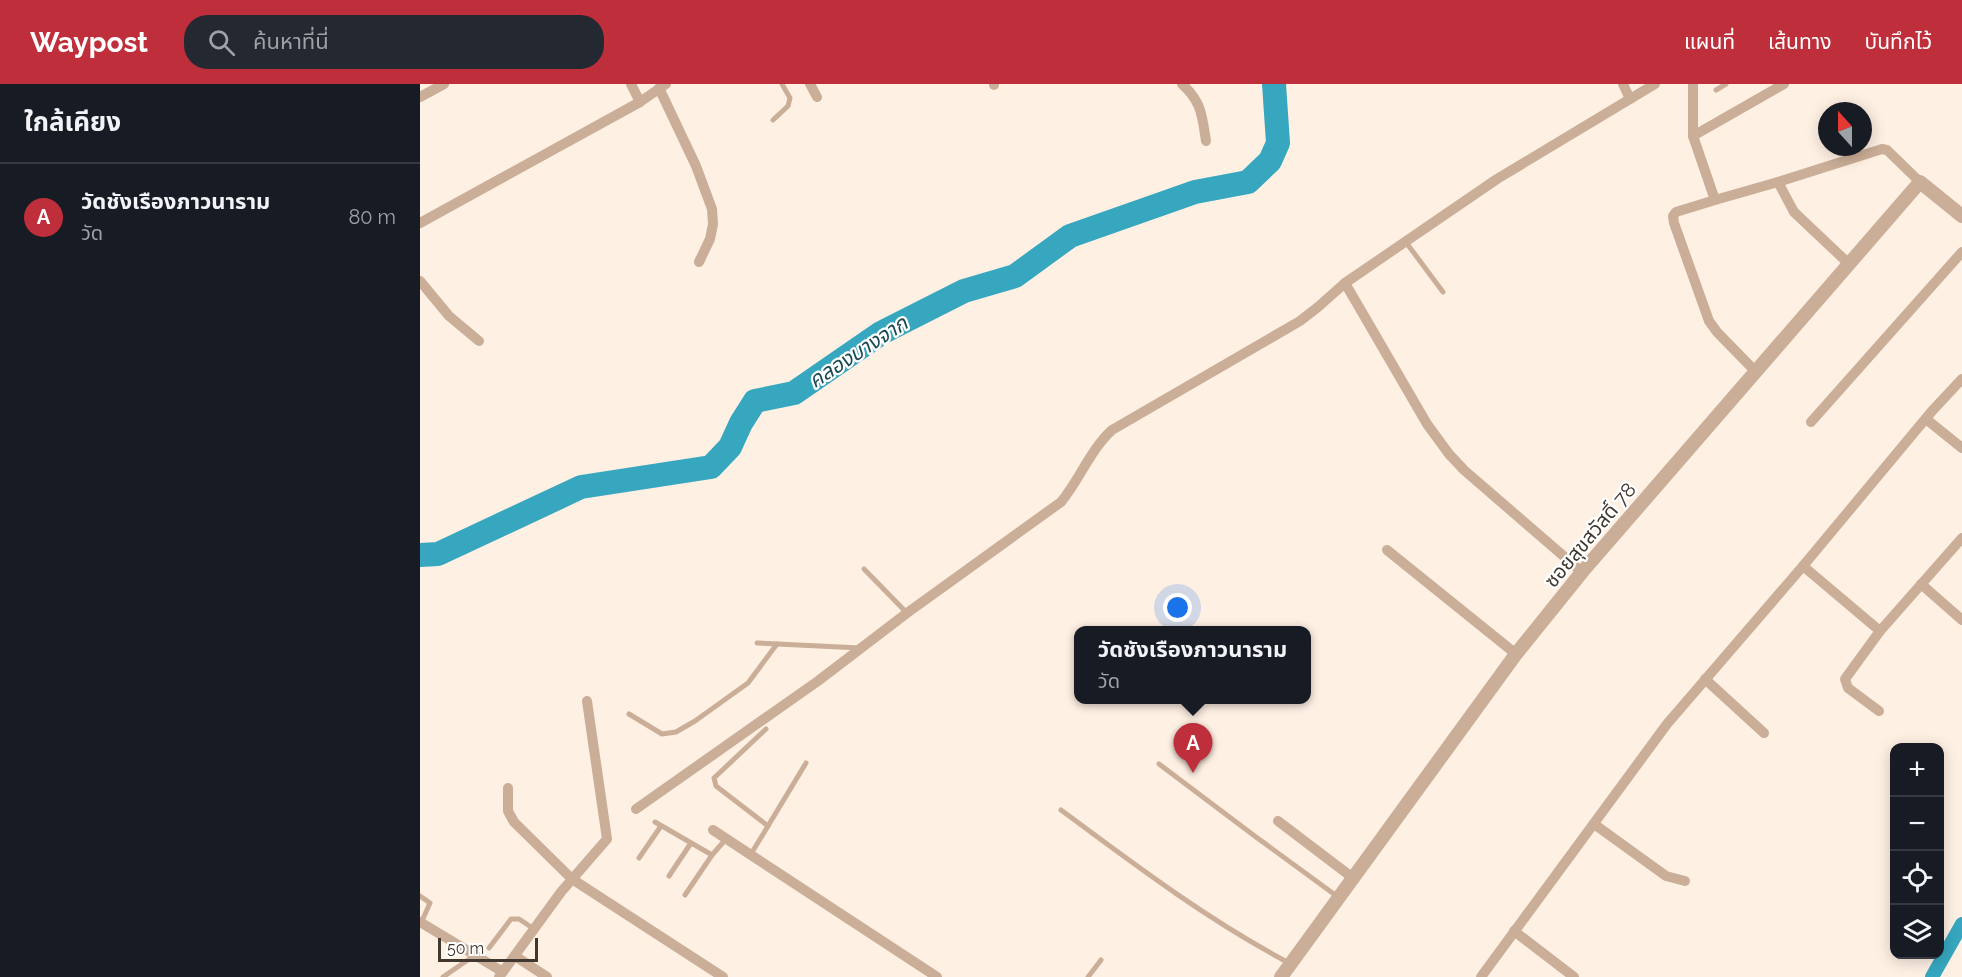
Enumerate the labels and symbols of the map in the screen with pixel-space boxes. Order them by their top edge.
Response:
north arrow [1818,102,1872,156]
water label: คลองบางจาก [804,310,913,393]
street label: ซอยสุขสวัสดิ์ 78 [1539,478,1641,592]
your location [1163,593,1192,622]
pin: A [1174,724,1212,773]
scale bar [438,935,538,962]

